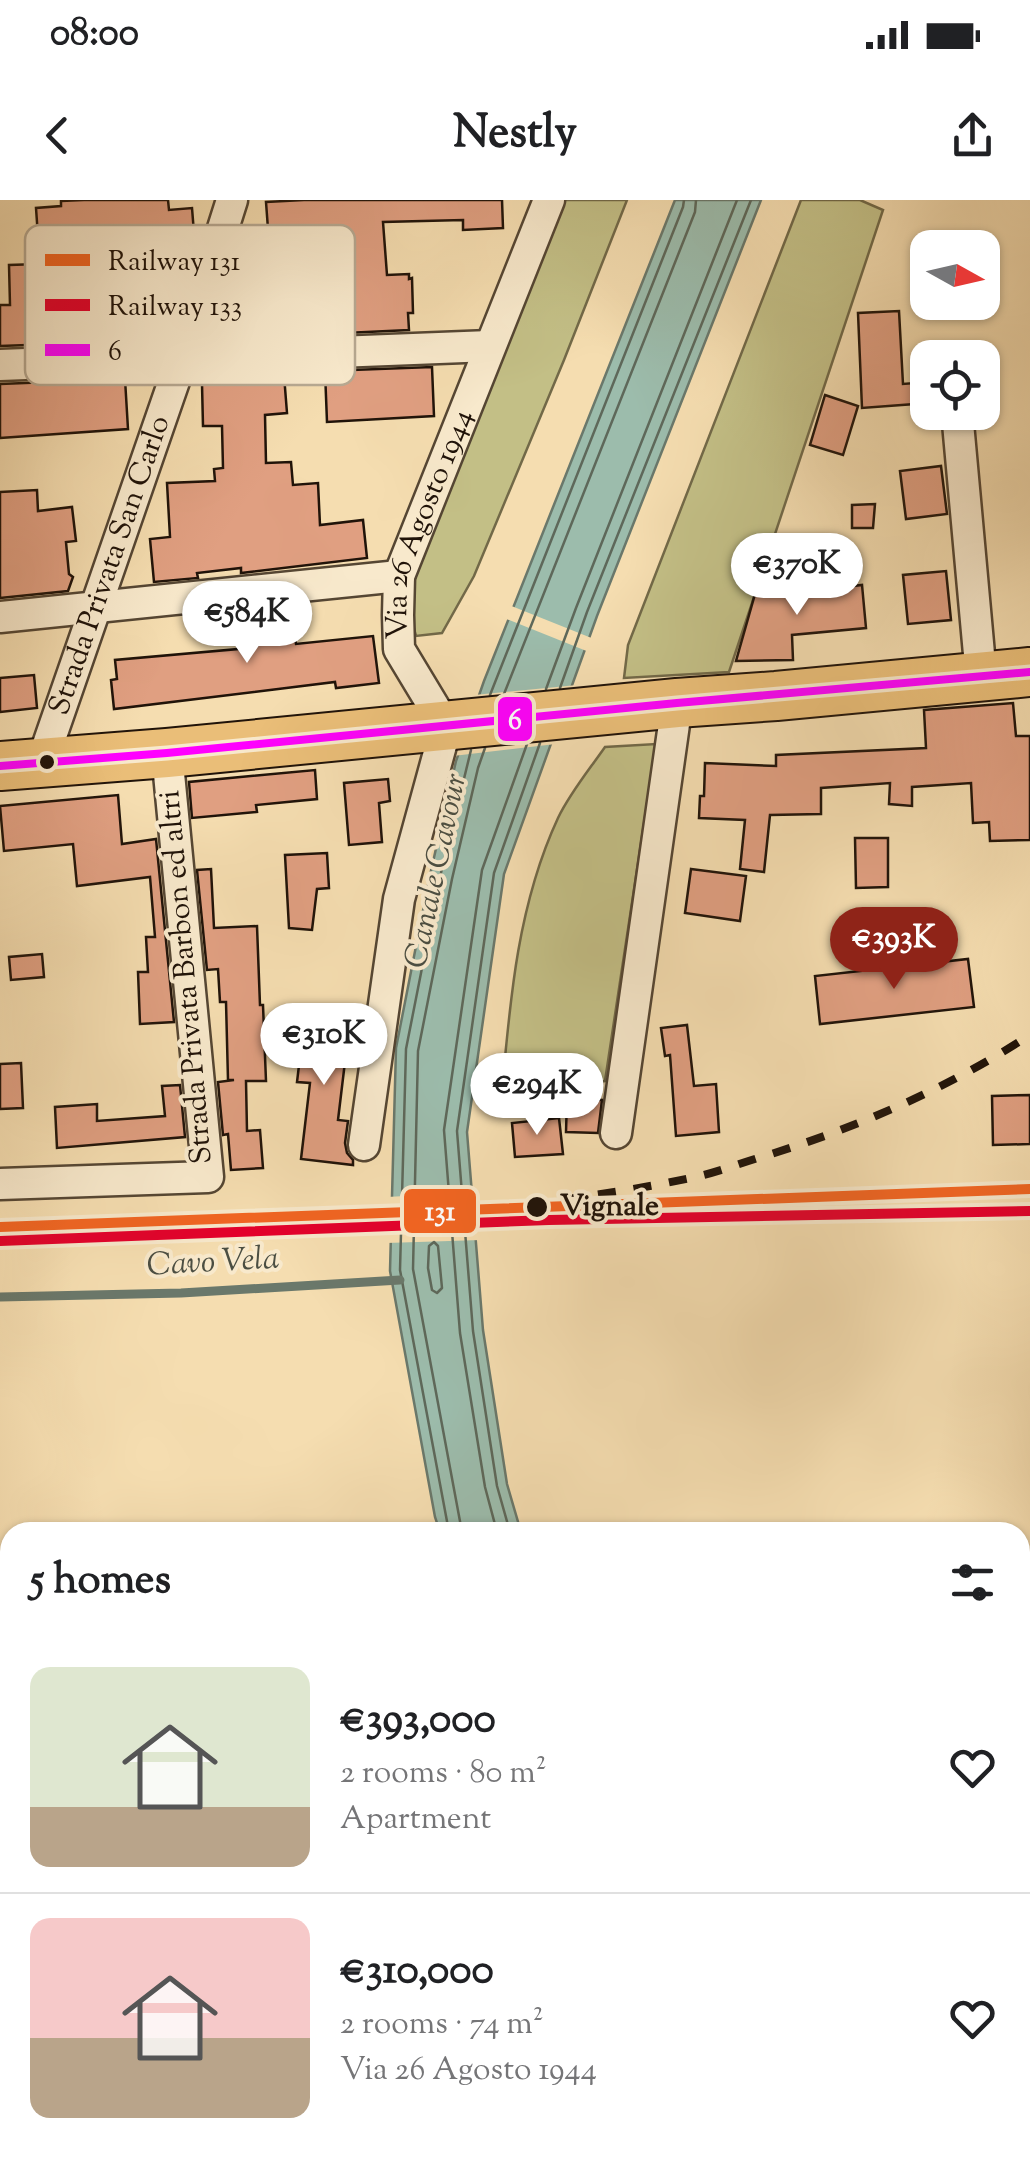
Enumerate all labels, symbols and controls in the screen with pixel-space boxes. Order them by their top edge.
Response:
text: 08:00 [50,8,139,62]
text: Nestly [453,103,577,168]
icon: back [30,108,85,163]
icon: share [945,108,1000,163]
legend [25,225,355,385]
north arrow [910,230,1000,320]
map controls [910,230,1000,430]
text: Railway 131 [108,243,240,283]
text: Railway 133 [108,288,242,328]
text: 6 [108,333,122,373]
button: locate [910,340,1000,430]
street label: Via 26 Agosto 1944 [376,403,485,640]
street label: Strada Privata San Carlo [38,410,182,721]
pin: €370K [727,533,867,618]
text: €370K [753,542,841,588]
pin: €584K [177,581,317,666]
text: €584K [204,590,290,636]
line badge: 6 [496,695,534,743]
text: 6 [508,702,522,742]
unlabelled marker [37,752,57,772]
water label: Canale Cavour [394,769,480,973]
street label: Strada Privata Barbon ed altri [149,788,225,1166]
pin: €393K [824,907,964,992]
text: €393K [852,916,936,962]
pin: €310K [254,1003,394,1088]
text: €310K [282,1012,366,1058]
pin: €294K [467,1053,607,1138]
text: €294K [492,1062,582,1108]
place label: Vignale [560,1186,659,1229]
line badge: 131 [402,1187,478,1235]
text: 131 [425,1193,456,1233]
marker: Vignale [524,1194,550,1220]
water label: Cavo Vela [146,1237,280,1289]
text: 5 homes [30,1552,171,1612]
icon: filters [945,1555,1000,1610]
text: €393,000 [340,1691,496,1751]
icon: home [110,1707,230,1827]
icon: heart [945,1740,1000,1795]
text: 2 rooms · 80 m² [340,1751,547,1797]
text: Apartment [340,1797,491,1843]
text: €310,000 [340,1942,494,2002]
icon: home [110,1958,230,2078]
icon: heart [945,1991,1000,2046]
text: 2 rooms · 74 m² [340,2002,544,2048]
text: Via 26 Agosto 1944 [340,2048,597,2094]

